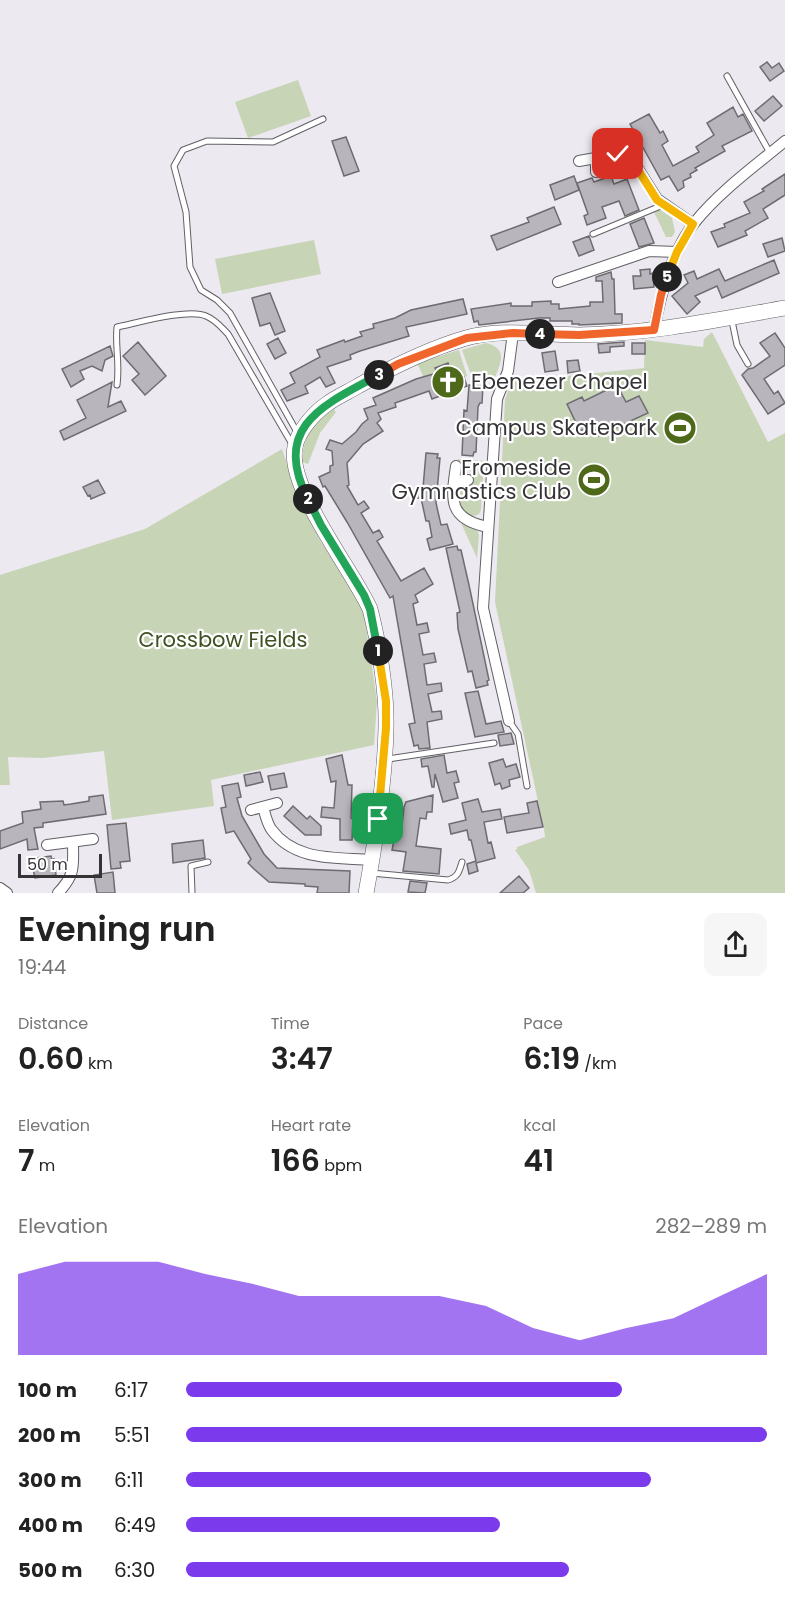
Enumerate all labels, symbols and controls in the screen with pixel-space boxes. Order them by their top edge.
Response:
pin [592,128,643,179]
icon: check [601,137,634,170]
pin: 5 [652,262,682,292]
text: 5 [662,265,672,288]
pin: 4 [525,319,555,349]
text: 4 [535,322,545,345]
pin: 3 [364,360,394,390]
text: 3 [374,363,384,386]
church icon: Ebenezer Chapel [430,364,466,400]
place label: Ebenezer Chapel [471,367,648,396]
sports icon: Campus Skatepark [662,410,698,446]
place label: Campus Skatepark [456,413,657,442]
place label: Fromeside Gymnastics Club [391,453,571,506]
sports icon: Fromeside Gymnastics Club [576,462,612,498]
pin: 2 [293,484,323,514]
text: 2 [303,487,313,510]
park label: Crossbow Fields [139,625,307,654]
pin: 1 [363,636,393,666]
text: 1 [375,639,381,662]
pin [352,793,403,844]
icon: arrive [361,802,394,835]
scale bar [18,851,102,878]
text: 50 m [27,853,68,876]
text: Evening run [18,906,216,953]
button: share [704,913,767,976]
text: 19:44 [18,953,66,981]
text: Distance [18,1012,88,1035]
text: Time [271,1012,310,1035]
text: Pace [523,1012,563,1035]
text: 0.60 [18,1037,84,1080]
text: 3:47 [271,1037,333,1080]
text: 6:19 [523,1037,580,1080]
text: km [84,1052,113,1075]
text: /km [580,1052,617,1075]
text: Elevation [18,1114,90,1137]
text: Heart rate [271,1114,351,1137]
text: kcal [523,1114,556,1137]
text: 7 [18,1139,34,1182]
text: 166 [271,1139,320,1182]
text: 41 [523,1139,554,1182]
text: m [34,1154,55,1177]
text: bpm [320,1154,362,1177]
text: Elevation [18,1212,108,1240]
text: 282–289 m [655,1212,767,1240]
text: 100 m [18,1376,77,1404]
text: 6:17 [114,1376,148,1404]
text: 200 m [18,1421,81,1449]
text: 5:51 [114,1421,150,1449]
text: 300 m [18,1466,82,1494]
text: 6:11 [114,1466,144,1494]
text: 400 m [18,1511,83,1539]
text: 6:49 [114,1511,156,1539]
text: 500 m [18,1556,83,1584]
text: 6:30 [114,1556,155,1584]

